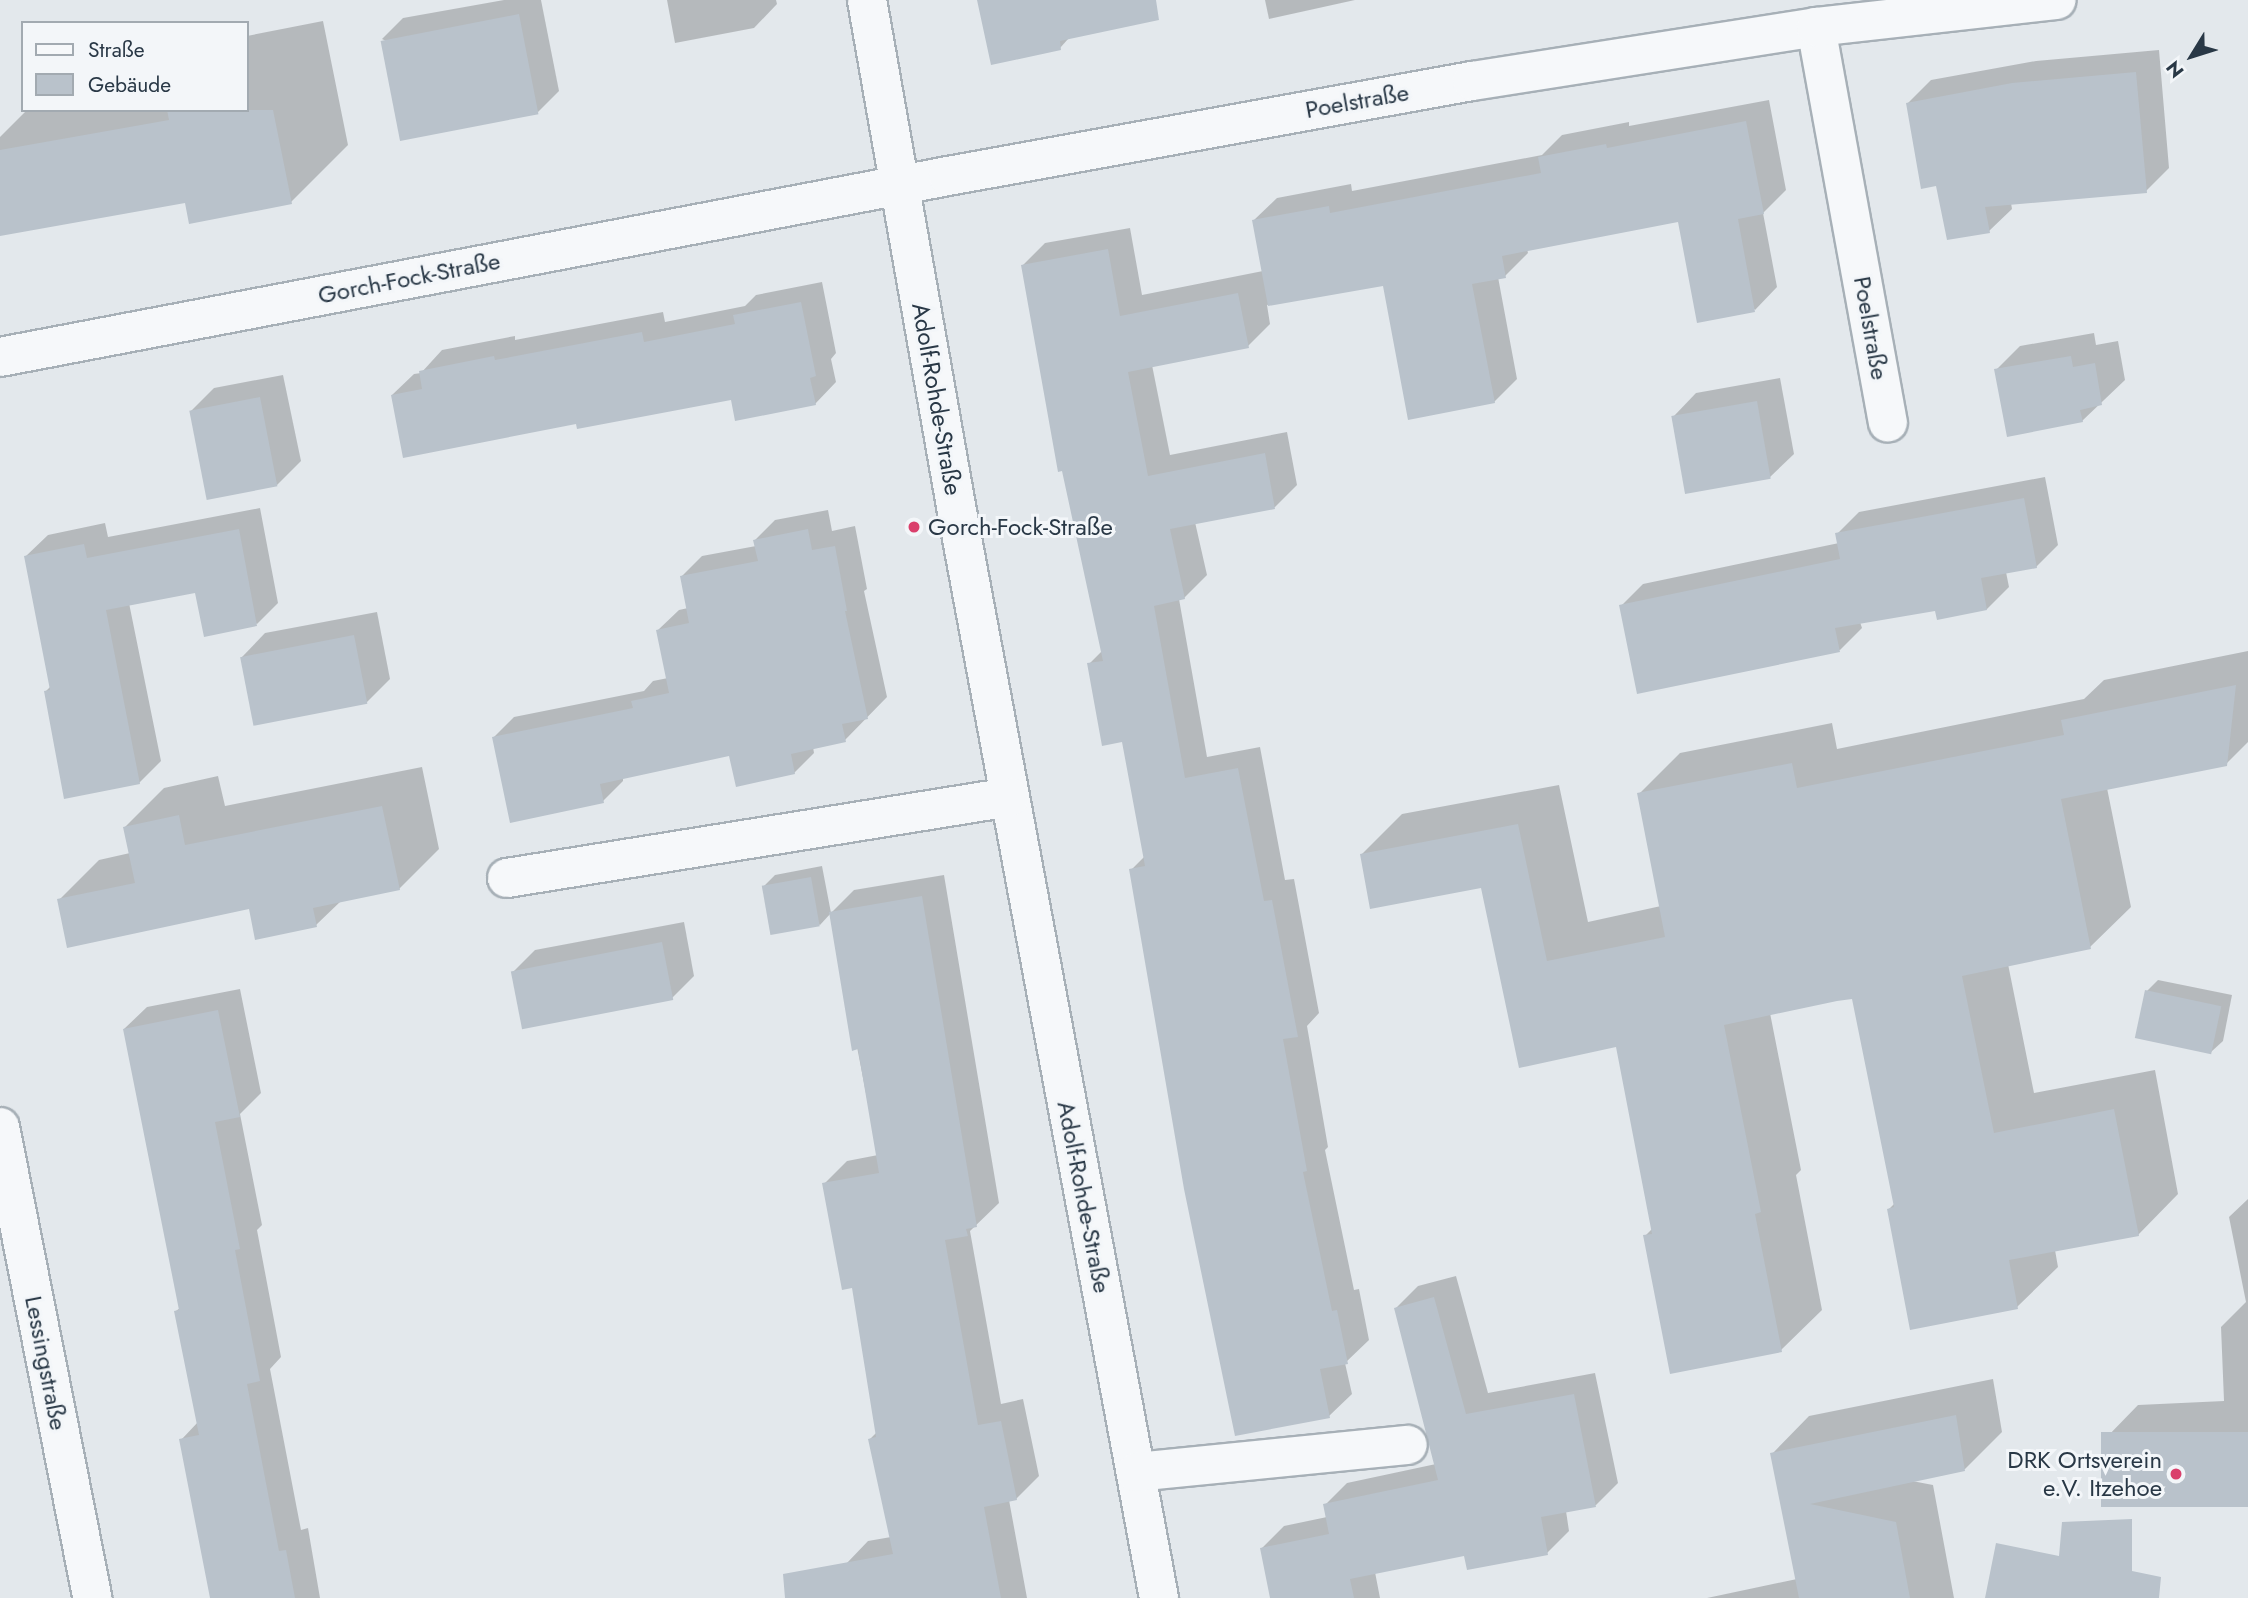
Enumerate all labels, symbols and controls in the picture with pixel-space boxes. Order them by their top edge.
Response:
legend [21,21,248,112]
north arrow [2157,21,2227,91]
text: Straße [88,35,145,65]
text: N [2160,55,2190,83]
text: Gebäude [88,70,171,100]
street label: Poelstraße [1303,78,1411,124]
street label: Gorch-Fock-Straße [316,246,502,310]
street label: Poelstraße [1848,274,1894,382]
street label: Adolf-Rohde-Straße [906,301,968,497]
place label: Gorch-Fock-Straße [928,513,1113,541]
marker: Gorch-Fock-Straße [906,519,922,535]
street label: Adolf-Rohde-Straße [1051,1099,1117,1295]
street label: Lessingstraße [19,1293,73,1433]
place label: DRK Ortsverein e.V. Itzehoe [2007,1446,2162,1502]
marker: DRK Ortsverein e.V. Itzehoe [2168,1466,2184,1482]

